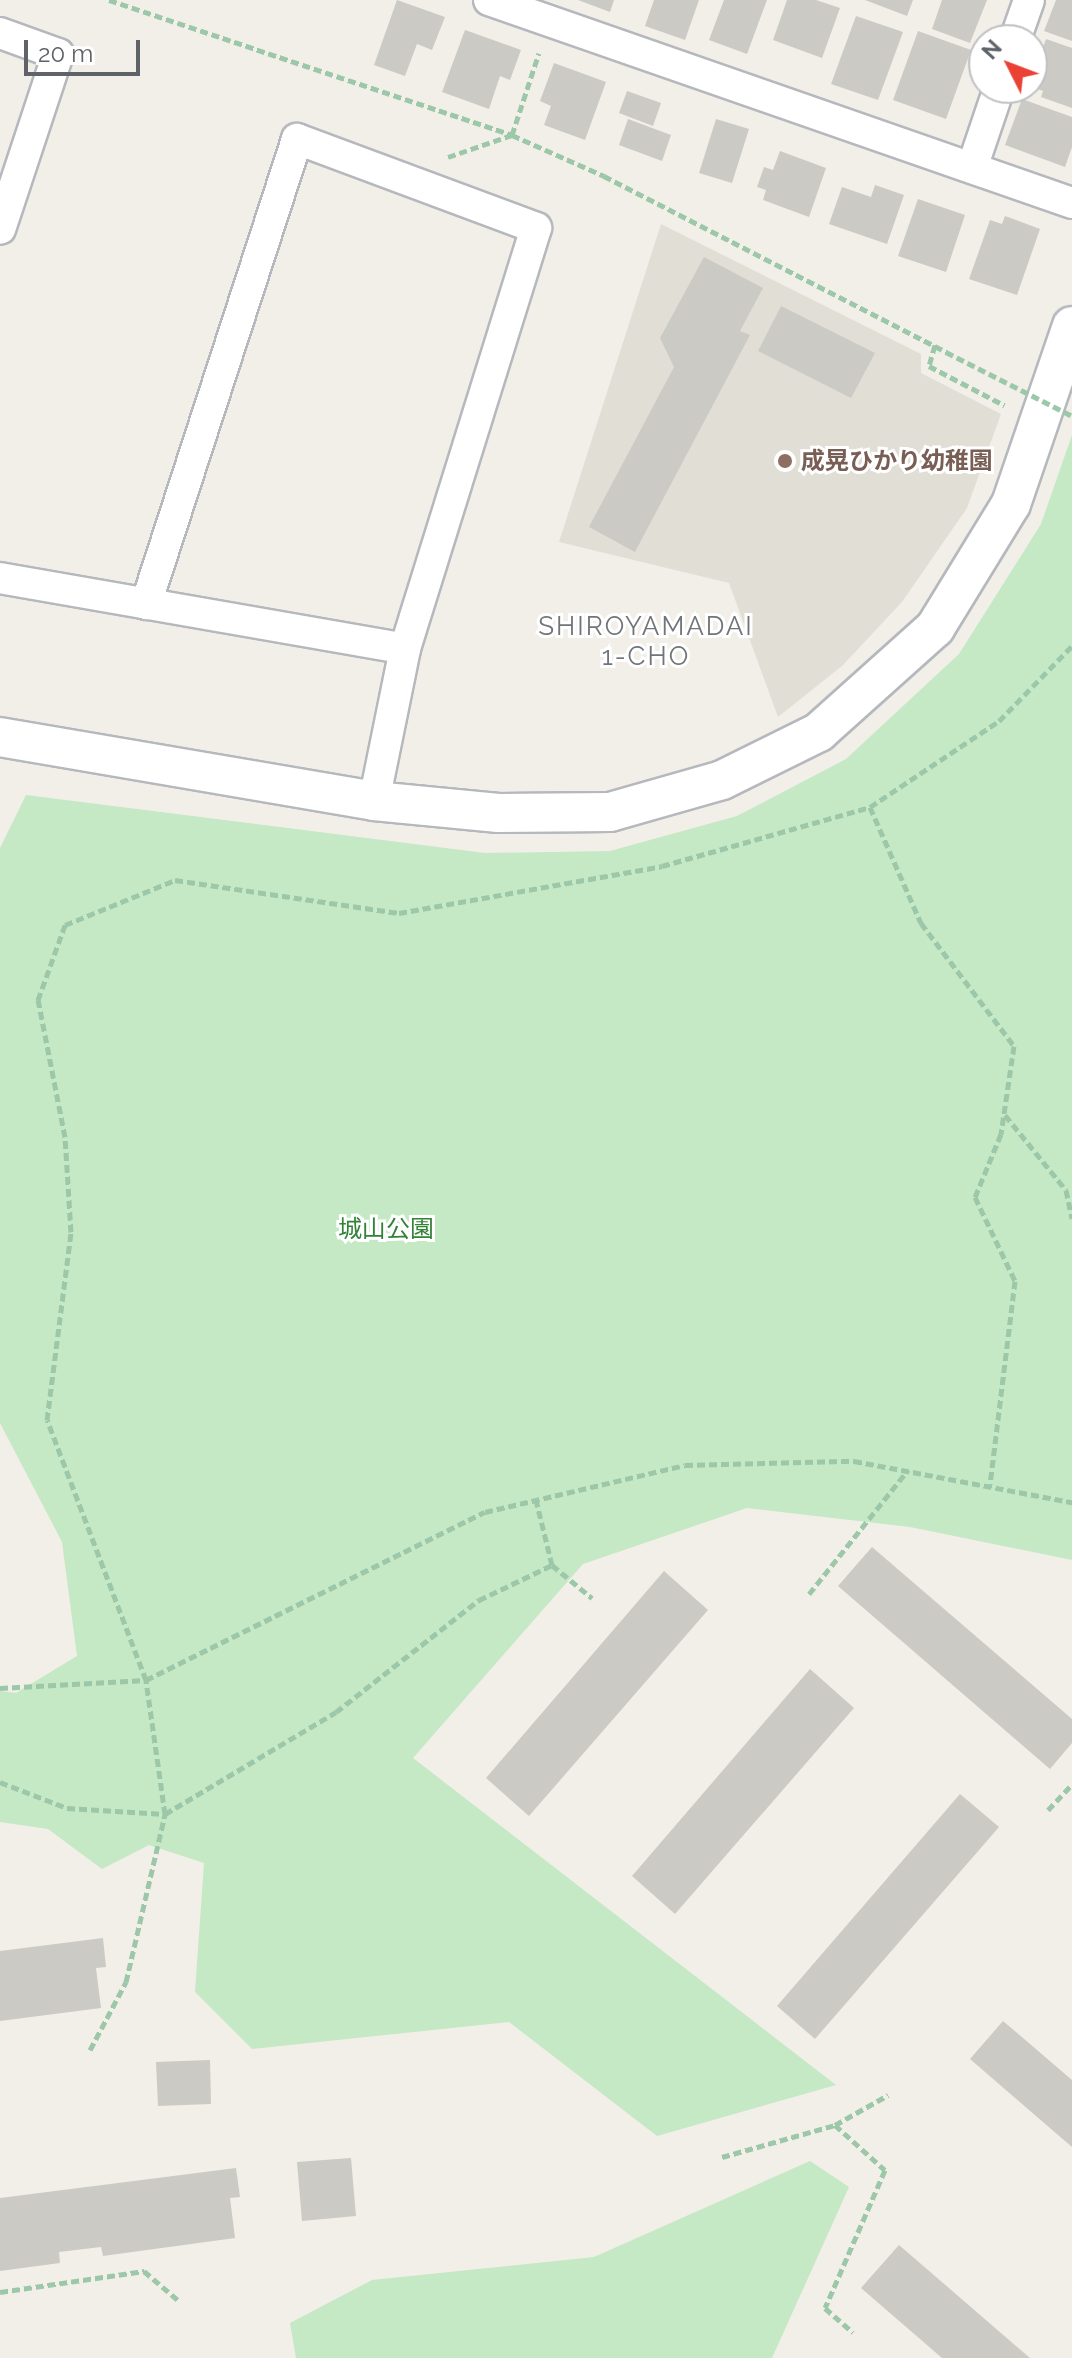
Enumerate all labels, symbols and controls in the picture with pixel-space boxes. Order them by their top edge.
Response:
scale bar [28,24,144,74]
north arrow [968,24,1048,104]
text: N [976,34,1007,64]
text: 20 m [38,39,93,68]
place label: 成晃ひかり幼稚園 [801,447,993,475]
marker: 成晃ひかり幼稚園 [776,452,794,470]
district label: SHIROYAMADAI 1-CHO [538,611,754,672]
park label: 城山公園 [338,1215,434,1243]

